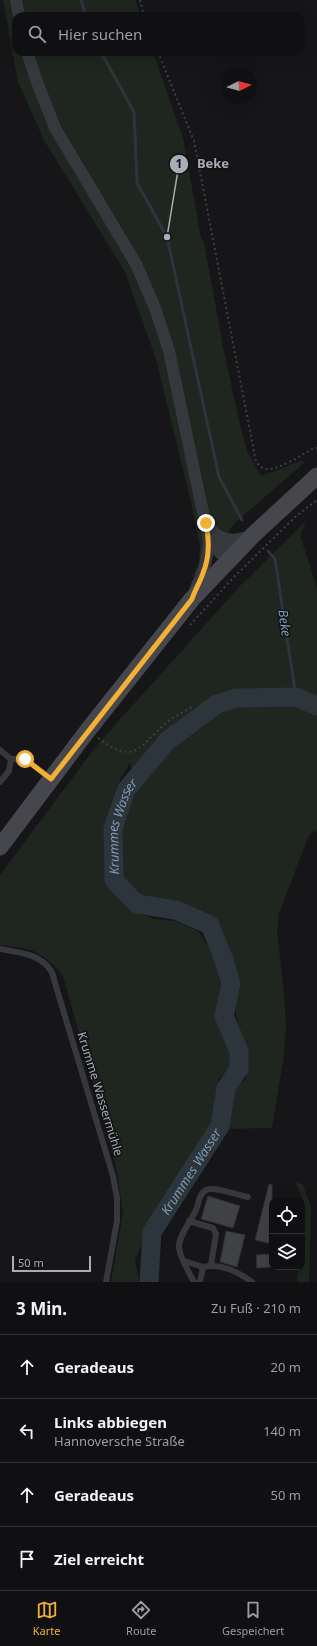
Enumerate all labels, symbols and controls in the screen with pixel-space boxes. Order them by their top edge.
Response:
search box [12,12,305,56]
icon: search [26,23,48,45]
text: Hier suchen [58,24,142,44]
north arrow [221,68,257,104]
callout: Beke [169,151,237,176]
text: Beke [197,154,229,172]
text: 1 [176,155,182,172]
route end [197,514,215,532]
water label: Beke [274,608,296,638]
route start [16,750,34,768]
water label: Krummes Wasser [104,774,142,875]
street label: Krumme Wassermühle [74,1030,128,1158]
water label: Krummes Wasser [156,1124,226,1218]
map controls [269,1198,305,1270]
button: locate [269,1198,305,1234]
button: layers [269,1234,305,1270]
scale bar [12,1254,91,1273]
text: 50 m [18,1255,44,1270]
text: 3 Min. [16,1297,67,1320]
text: Zu Fuß · 210 m [211,1299,301,1317]
icon: ahead [16,1356,38,1378]
text: Geradeaus [54,1357,134,1377]
text: 20 m [271,1358,301,1376]
text: Links abbiegen [54,1412,167,1432]
icon: left [16,1420,38,1442]
text: 140 m [263,1422,301,1440]
text: Hannoversche Straße [54,1432,185,1450]
icon: ahead [16,1484,38,1506]
text: Geradeaus [54,1485,134,1505]
text: 50 m [271,1486,301,1504]
icon: arrive [16,1548,38,1570]
text: Ziel erreicht [54,1549,144,1569]
tab: Karte [33,1599,60,1638]
tab: Route [126,1599,157,1638]
tab: Gespeichert [222,1599,284,1638]

